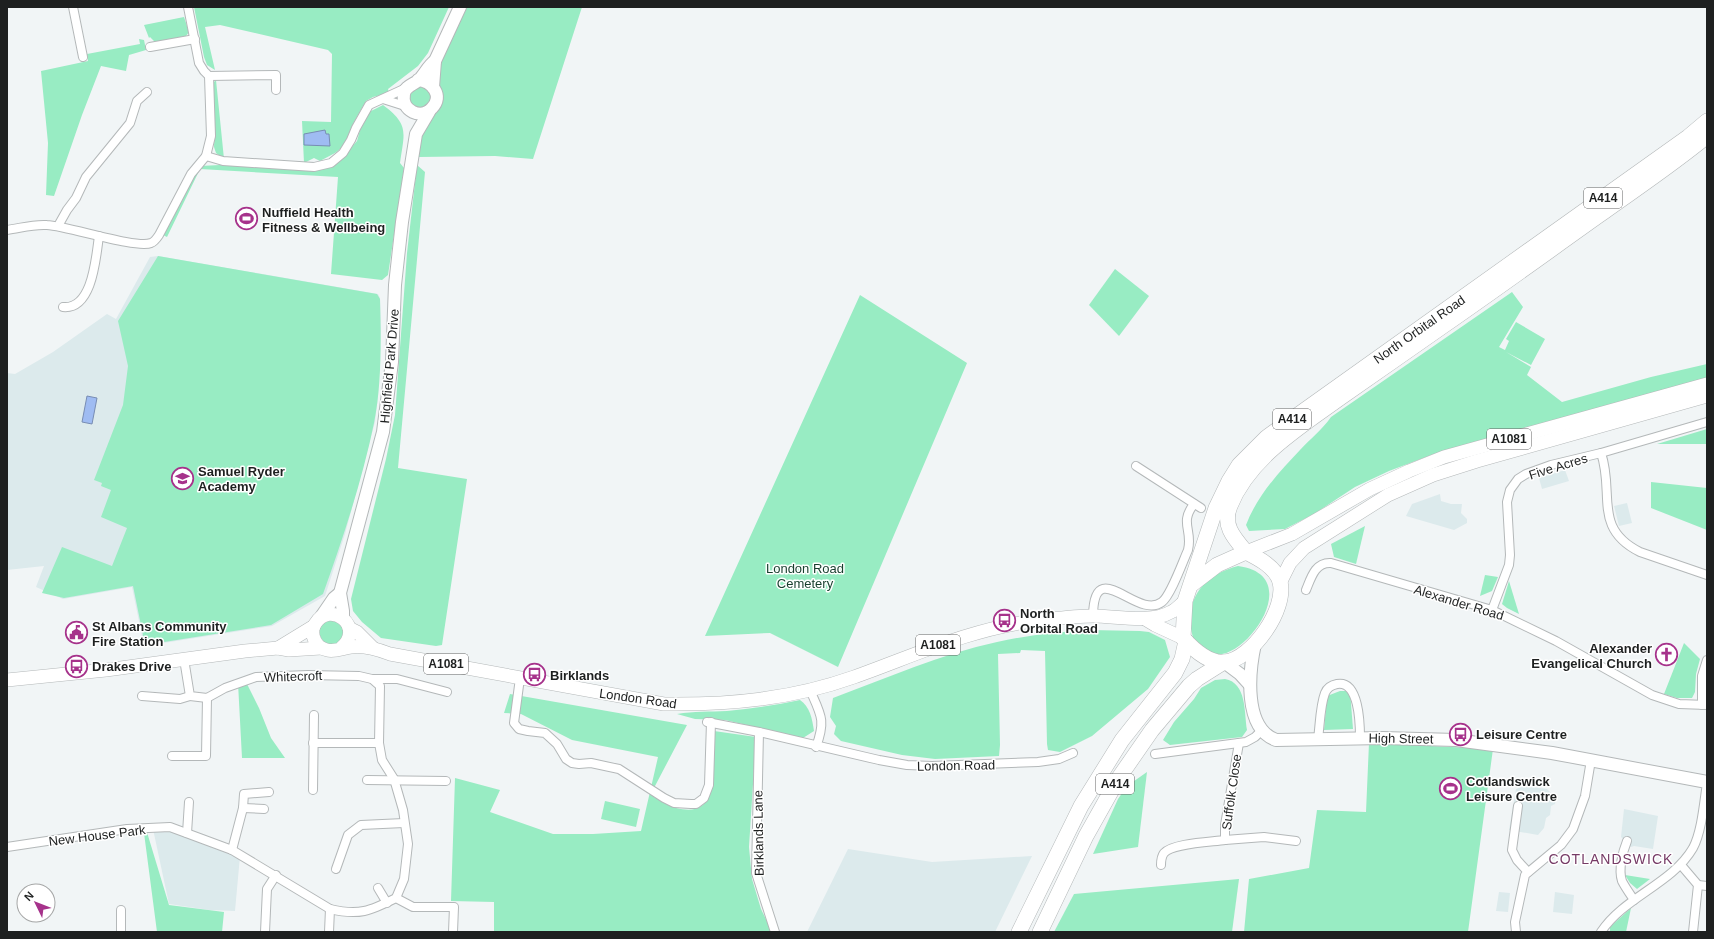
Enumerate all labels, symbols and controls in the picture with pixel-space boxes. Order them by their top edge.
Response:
road number: A414 [1584,188,1622,208]
place label: Nuffield Health Fitness & Wellbeing [262,205,385,235]
sports icon: Nuffield Health Fitness & Wellbeing [233,206,259,232]
street label: North Orbital Road [1371,292,1468,367]
street label: Highfield Park Drive [377,308,402,424]
road number: A414 [1273,409,1311,429]
road number: A1081 [1487,429,1531,449]
street label: Five Acres [1527,450,1590,483]
place label: Samuel Ryder Academy [198,464,285,494]
school or university icon: Samuel Ryder Academy [170,465,196,491]
park label: London Road Cemetery [766,561,844,591]
street label: Alexander Road [1412,582,1506,623]
place label: North Orbital Road [1020,606,1098,636]
bus stop icon: North Orbital Road [992,607,1018,633]
place label: St Albans Community Fire Station [92,619,227,649]
public building icon: St Albans Community Fire Station [63,620,89,646]
road number: A1081 [916,635,960,655]
place label: Alexander Evangelical Church [1531,641,1652,671]
church icon: Alexander Evangelical Church [1654,642,1680,668]
bus stop icon: Drakes Drive [64,653,90,679]
road number: A1081 [424,654,468,674]
place label: Drakes Drive [92,659,172,674]
bus stop icon: Birklands [522,662,548,688]
street label: Whitecroft [264,668,323,685]
place label: Birklands [550,668,609,683]
street label: London Road [598,686,678,711]
bus stop icon: Leisure Centre [1447,721,1473,747]
place label: Leisure Centre [1476,727,1567,742]
street label: High Street [1368,730,1434,747]
street label: Suffolk Close [1219,753,1244,831]
street label: London Road [917,757,995,774]
road number: A414 [1096,774,1134,794]
place label: Cotlandswick Leisure Centre [1466,774,1557,804]
sports icon: Cotlandswick Leisure Centre [1437,775,1463,801]
street label: Birklands Lane [750,790,767,876]
street label: New House Park [48,822,147,849]
district label: COTLANDSWICK [1549,851,1673,867]
north arrow [16,883,56,923]
text: N [22,889,36,903]

